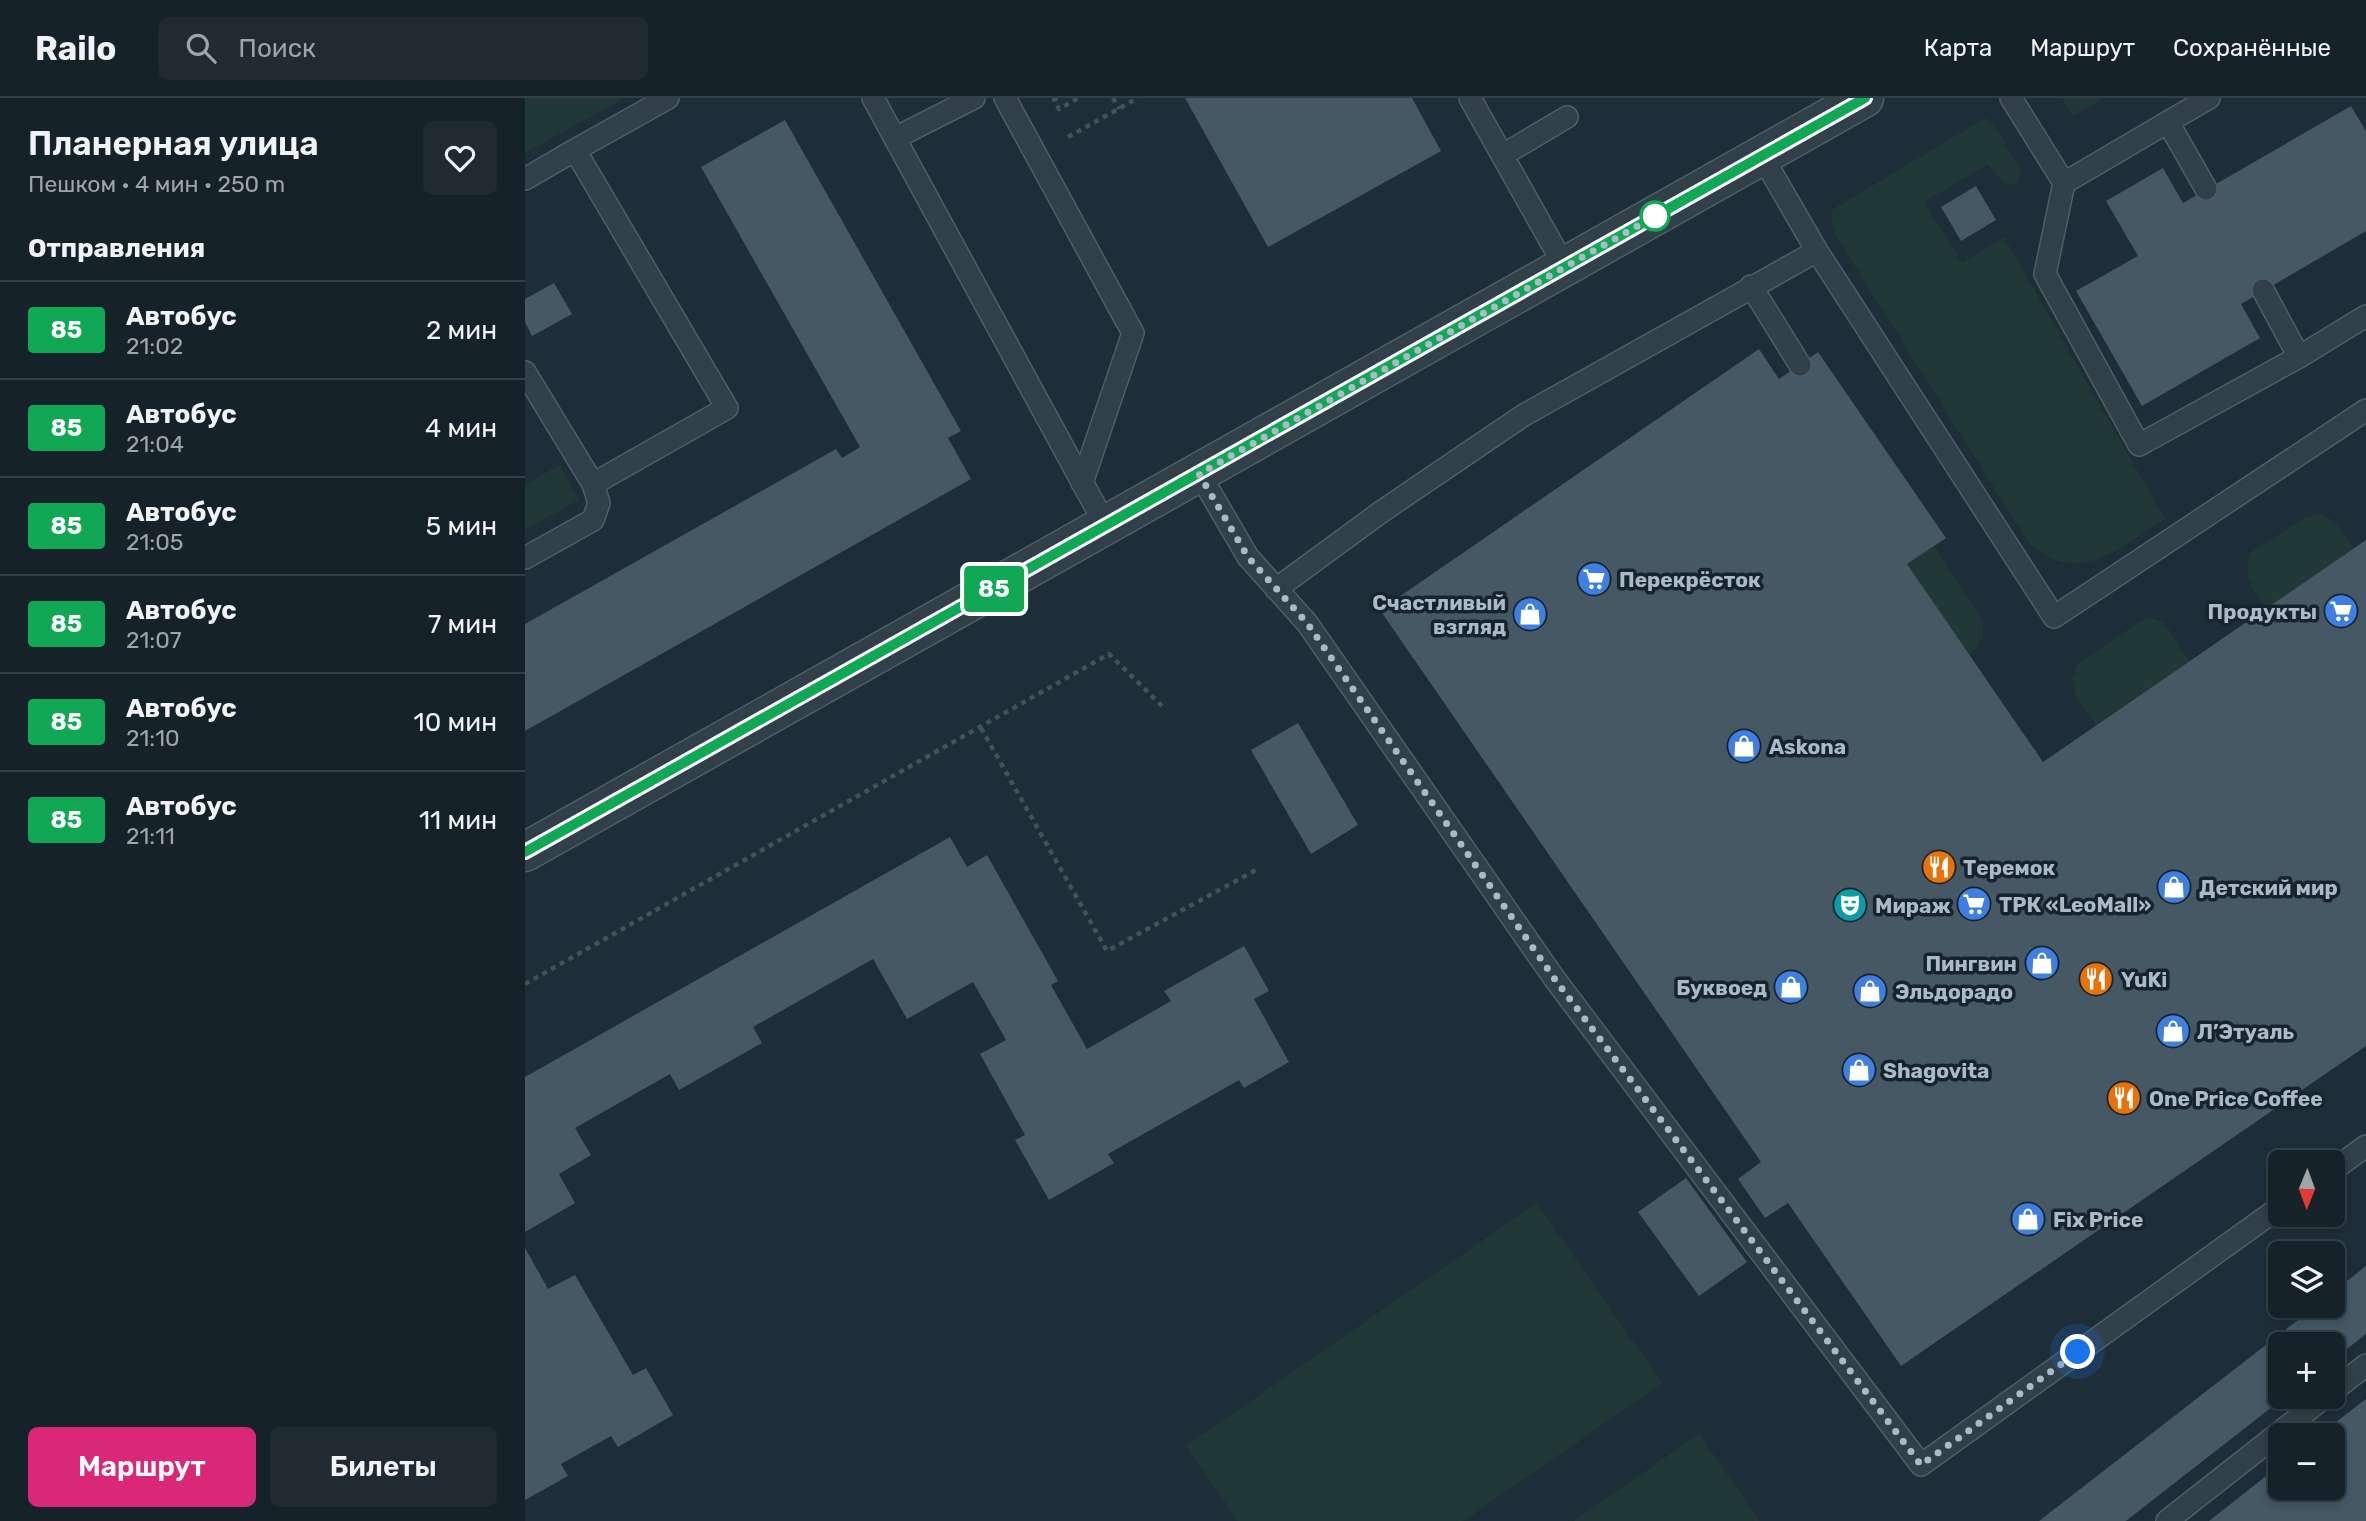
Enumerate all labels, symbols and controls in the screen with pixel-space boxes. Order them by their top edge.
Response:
search box [158,17,648,80]
text: Railo [35,29,116,68]
icon: search [182,29,220,67]
text: Поиск [238,33,316,64]
text: Карта [1924,34,1992,62]
text: Маршрут [2030,34,2135,62]
text: Сохранённые [2173,34,2331,62]
button: heart [423,121,497,195]
text: Планерная улица [28,124,319,163]
text: Пешком · 4 мин · 250 m [28,170,285,198]
unlabelled marker [1640,201,1670,231]
text: Отправления [28,233,205,264]
text: Автобус [126,301,237,332]
text: 2 мин [426,315,497,346]
text: 85 [51,316,82,344]
text: 21:02 [126,332,183,360]
text: Автобус [126,399,237,430]
text: 4 мин [425,413,497,444]
text: 85 [51,414,82,442]
text: 21:04 [126,430,184,458]
text: Автобус [126,497,237,528]
text: 5 мин [426,511,497,542]
text: 85 [51,512,82,540]
text: 21:05 [126,528,184,556]
supermarket icon: Перекрёсток [1575,560,1613,598]
line badge: 85 [963,566,1025,612]
place label: Перекрёсток [1619,567,1761,592]
text: 85 [978,575,1010,603]
place label: Счастливый взгляд [1372,590,1506,639]
supermarket icon: Продукты [2322,592,2360,630]
text: Автобус [126,595,237,626]
shop icon: Счастливый взгляд [1511,595,1549,633]
place label: Продукты [2208,599,2317,624]
text: 7 мин [428,609,497,640]
text: 85 [51,610,82,638]
text: 21:07 [126,626,182,654]
text: Автобус [126,693,237,724]
text: 10 мин [414,707,497,738]
text: 85 [51,708,82,736]
text: 21:10 [126,724,180,752]
shop icon: Askona [1725,727,1763,765]
place label: Askona [1769,734,1846,759]
text: Автобус [126,791,237,822]
text: 11 мин [419,805,497,836]
text: 85 [51,806,82,834]
text: 21:11 [126,822,175,850]
restaurant icon: Теремок [1920,848,1958,886]
place label: Теремок [1963,855,2055,880]
shop icon: Детский мир [2155,868,2193,906]
place label: Детский мир [2199,875,2338,900]
supermarket icon: ТРК «LeoMall» [1955,885,1993,923]
theatre icon: Мираж [1831,886,1869,924]
place label: ТРК «LeoMall» [1999,892,2151,917]
place label: Мираж [1875,893,1951,918]
shop icon: Пингвин [2023,944,2061,982]
place label: Пингвин [1925,951,2017,976]
restaurant icon: YuKi [2077,960,2115,998]
place label: YuKi [2121,967,2167,992]
shop icon: Буквоед [1772,968,1810,1006]
shop icon: Эльдорадо [1851,972,1889,1010]
place label: Буквоед [1676,975,1767,1000]
place label: Эльдорадо [1895,979,2013,1004]
shop icon: Л’Этуаль [2154,1012,2192,1050]
place label: Л’Этуаль [2197,1019,2295,1044]
shop icon: Shagovita [1840,1051,1878,1089]
place label: Shagovita [1883,1058,1989,1083]
restaurant icon: One Price Coffee [2105,1079,2143,1117]
place label: One Price Coffee [2149,1086,2323,1111]
north arrow [2268,1150,2345,1227]
map controls [2268,1150,2345,1500]
shop icon: Fix Price [2009,1200,2047,1238]
place label: Fix Price [2053,1207,2143,1232]
button: layers [2268,1241,2345,1318]
button: + [2268,1332,2345,1409]
your location [2060,1334,2095,1369]
button: − [2268,1423,2345,1500]
button: Маршрут [28,1427,256,1507]
button: Билеты [270,1427,497,1507]

